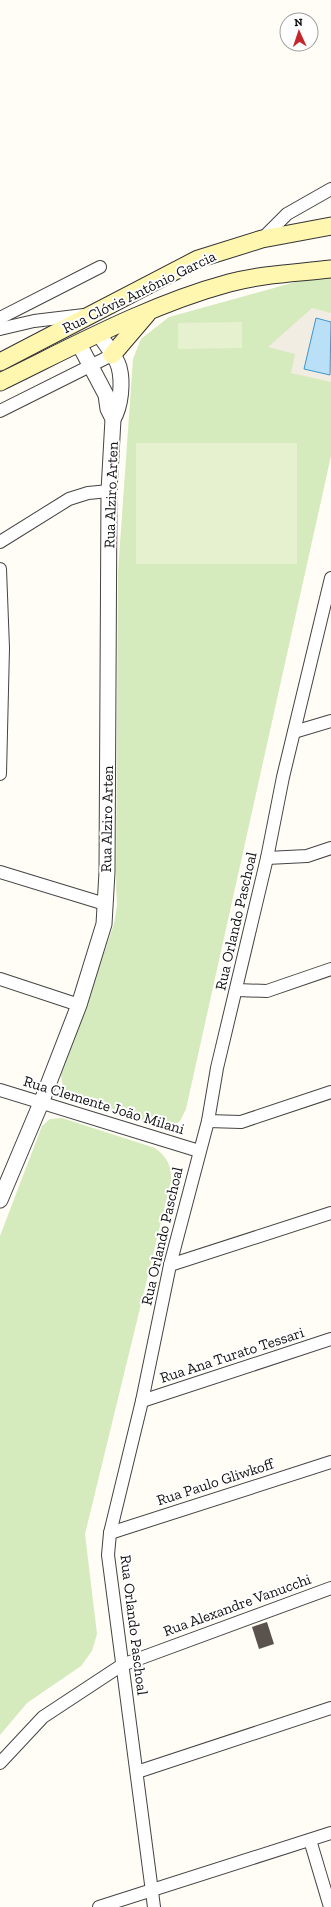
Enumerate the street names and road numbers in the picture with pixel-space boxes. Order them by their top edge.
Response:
street label: Rua Clóvis Antônio Garcia [59,247,219,337]
street label: Rua Alziro Arten [100,441,122,549]
street label: Rua Alziro Arten [97,765,117,873]
street label: Rua Orlando Paschoal [211,850,261,992]
street label: Rua Clemente João Milani [21,1072,187,1138]
street label: Rua Orlando Paschoal [137,1165,187,1307]
street label: Rua Ana Turato Tessari [158,1323,306,1387]
street label: Rua Paulo Gliwkoff [154,1454,277,1509]
street label: Rua Orlando Paschoal [116,1554,152,1696]
street label: Rua Alexandre Vanucchi [161,1570,313,1640]

